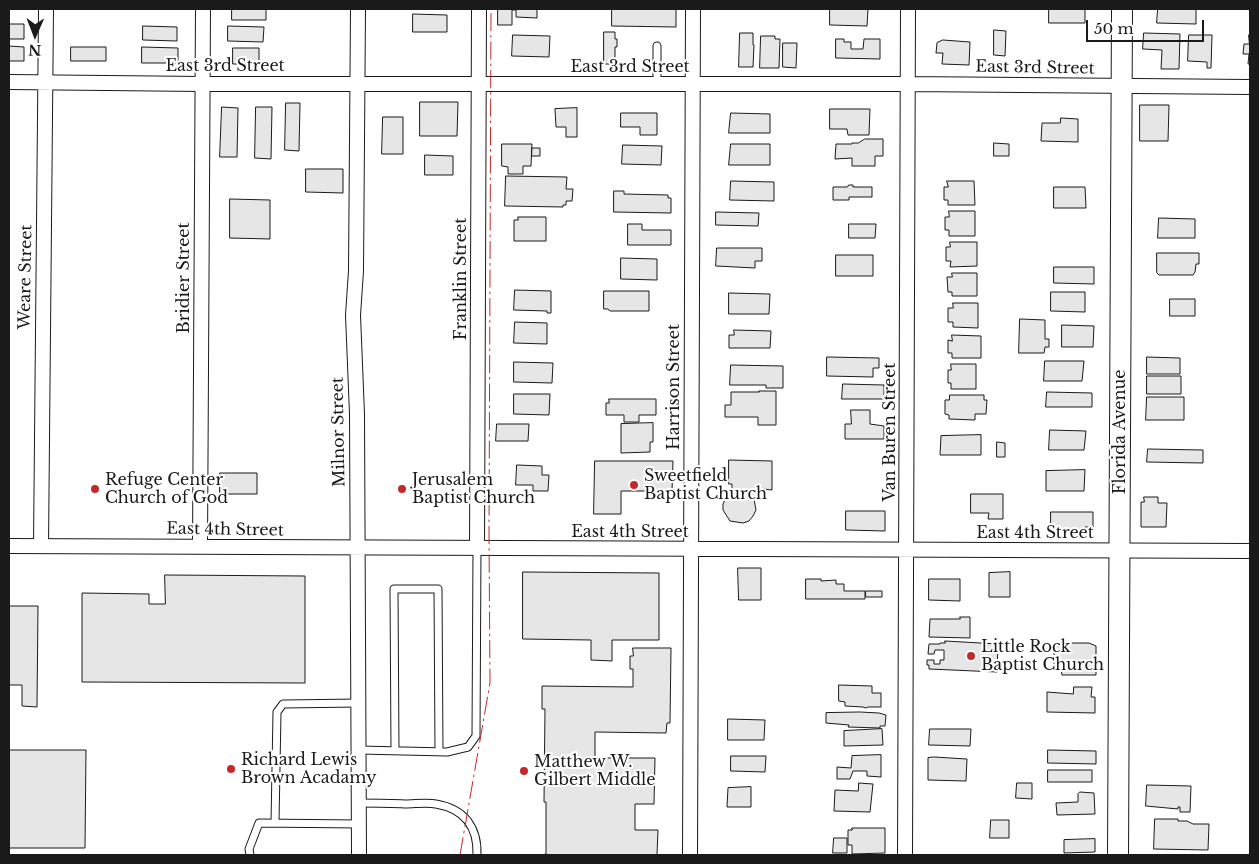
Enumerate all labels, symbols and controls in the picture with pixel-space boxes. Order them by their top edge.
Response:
north arrow [10,10,60,60]
scale bar [1089,10,1206,42]
text: 50 m [1094,19,1134,38]
text: N [28,41,41,59]
street label: East 3rd Street [165,56,285,76]
street label: East 3rd Street [570,57,690,77]
street label: East 3rd Street [975,57,1095,79]
street label: Franklin Street [451,218,471,340]
street label: Bridier Street [174,222,194,334]
street label: Weare Street [15,224,37,330]
street label: Harrison Street [664,324,684,450]
street label: Van Buren Street [880,363,900,501]
street label: Florida Avenue [1110,370,1130,494]
street label: Milnor Street [328,377,350,487]
place label: Sweetfield Baptist Church [644,466,767,504]
place label: Refuge Center Church of God [105,470,228,508]
place label: Jerusalem Baptist Church [412,470,535,508]
marker: Sweetfield Baptist Church [628,479,640,491]
marker: Refuge Center Church of God [89,483,101,495]
marker: Jerusalem Baptist Church [396,483,408,495]
street label: East 4th Street [166,519,284,541]
street label: East 4th Street [571,522,689,542]
street label: East 4th Street [976,523,1094,543]
place label: Little Rock Baptist Church [981,637,1104,675]
marker: Little Rock Baptist Church [965,650,977,662]
place label: Richard Lewis Brown Acadamy [241,750,376,788]
place label: Matthew W. Gilbert Middle [534,752,655,790]
marker: Richard Lewis Brown Acadamy [225,763,237,775]
marker: Matthew W. Gilbert Middle [518,765,530,777]

